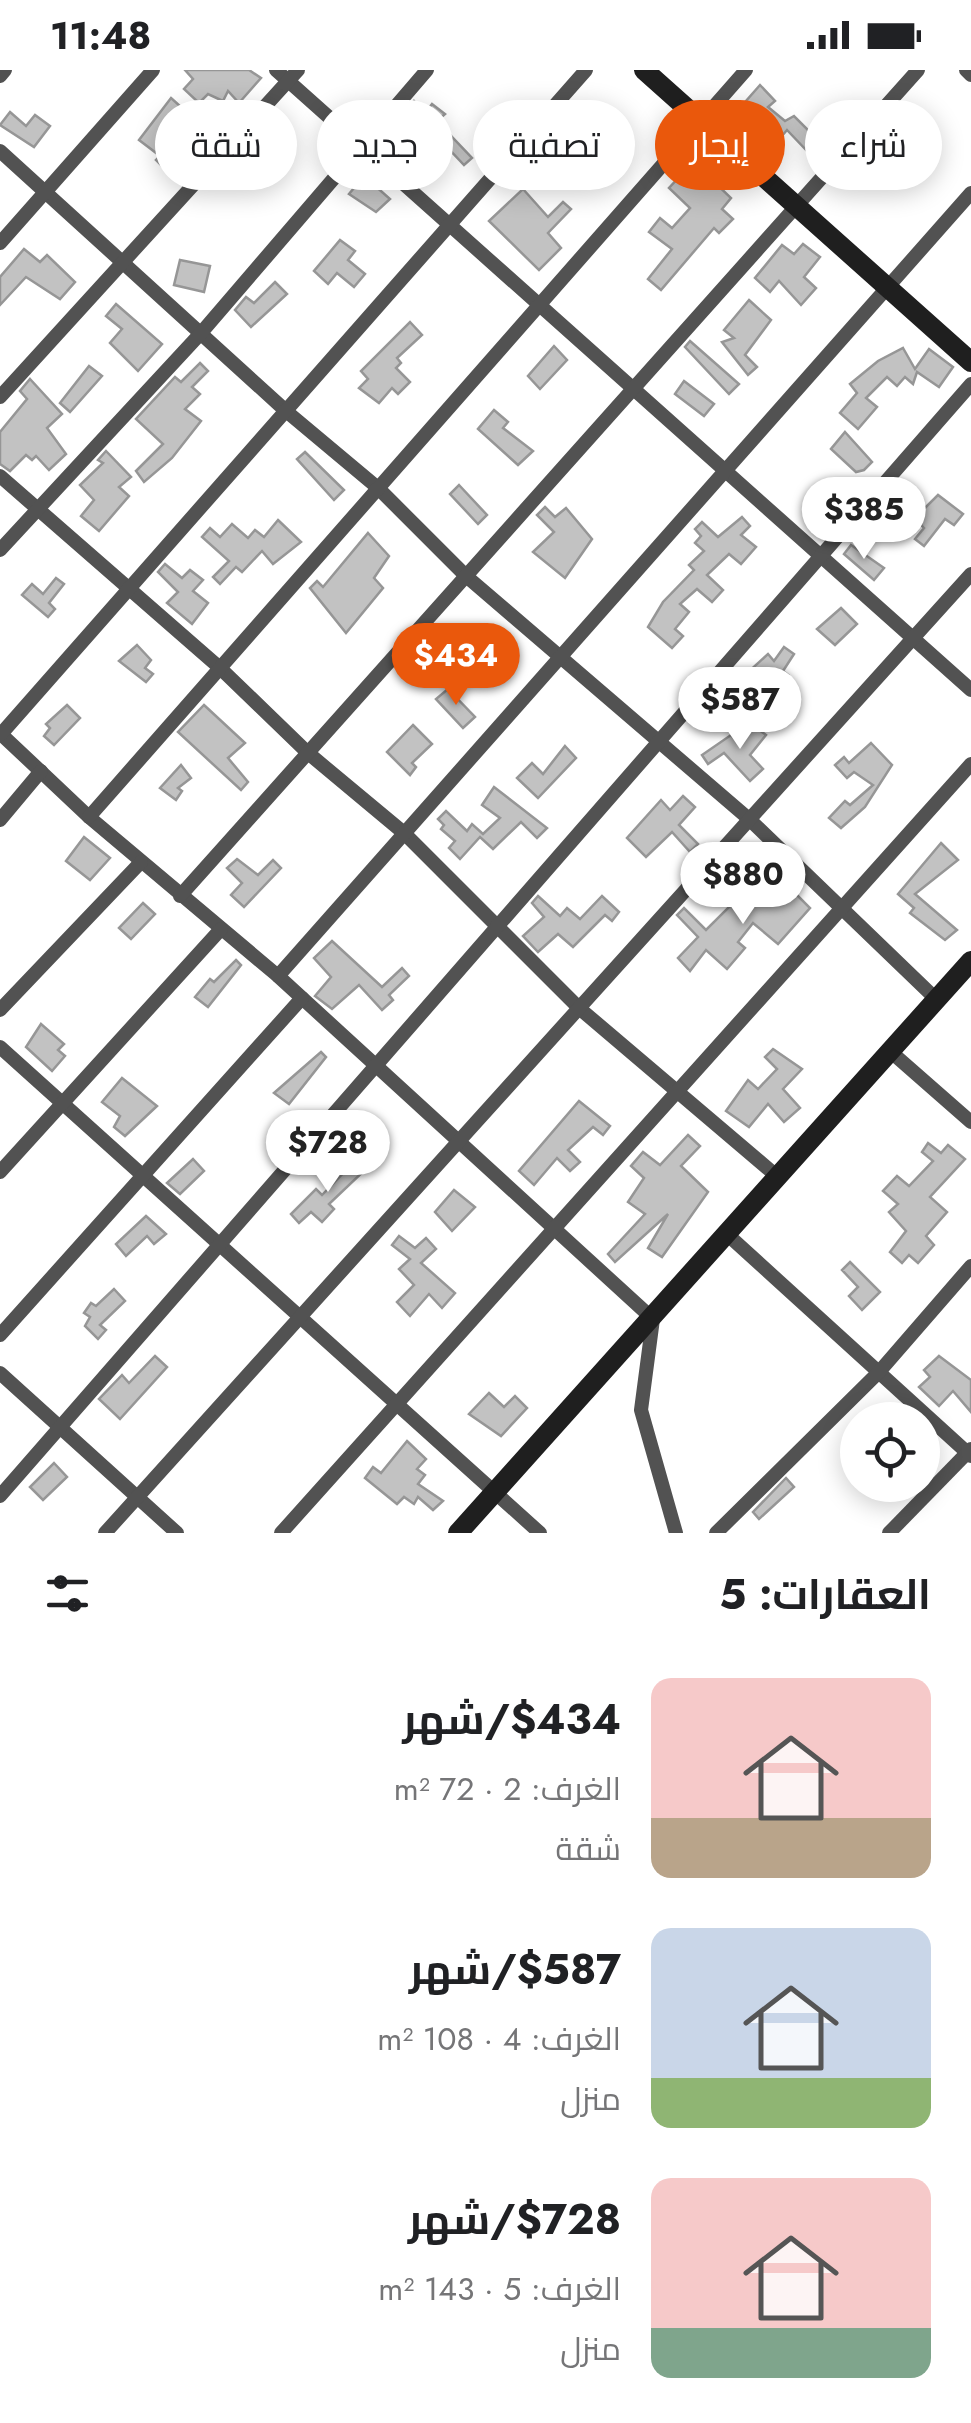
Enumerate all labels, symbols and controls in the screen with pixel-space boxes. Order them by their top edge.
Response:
text: 11:48 [50,8,151,63]
chip: شقة [155,100,297,190]
chip: جديد [317,100,453,190]
chip: تصفية [473,100,635,190]
chip: إيجار [655,100,785,190]
chip: شراء [805,100,942,190]
pin: $385 [805,477,923,562]
text: $385 [824,486,904,532]
pin: $434 [397,623,515,708]
text: $434 [414,632,498,678]
pin: $587 [681,667,799,752]
text: $587 [700,676,780,722]
pin: $880 [684,842,802,927]
text: $880 [702,851,784,897]
pin: $728 [269,1110,387,1195]
text: $728 [288,1119,368,1165]
map controls [840,1402,940,1502]
button: locate [840,1402,940,1502]
text: العقارات: 5 [719,1564,931,1625]
icon: filters [40,1566,95,1621]
text: $434/شهر [402,1689,621,1750]
icon: home [731,1718,851,1838]
text: الغرف: 2 · 72 m² [394,1766,621,1812]
text: شقة [556,1826,621,1872]
text: $587/شهر [409,1939,621,2000]
icon: home [731,1968,851,2088]
text: الغرف: 4 · 108 m² [377,2016,621,2062]
text: منزل [560,2076,621,2122]
text: $728/شهر [408,2189,621,2250]
icon: home [731,2218,851,2338]
text: الغرف: 5 · 143 m² [378,2266,621,2312]
text: منزل [560,2326,621,2372]

